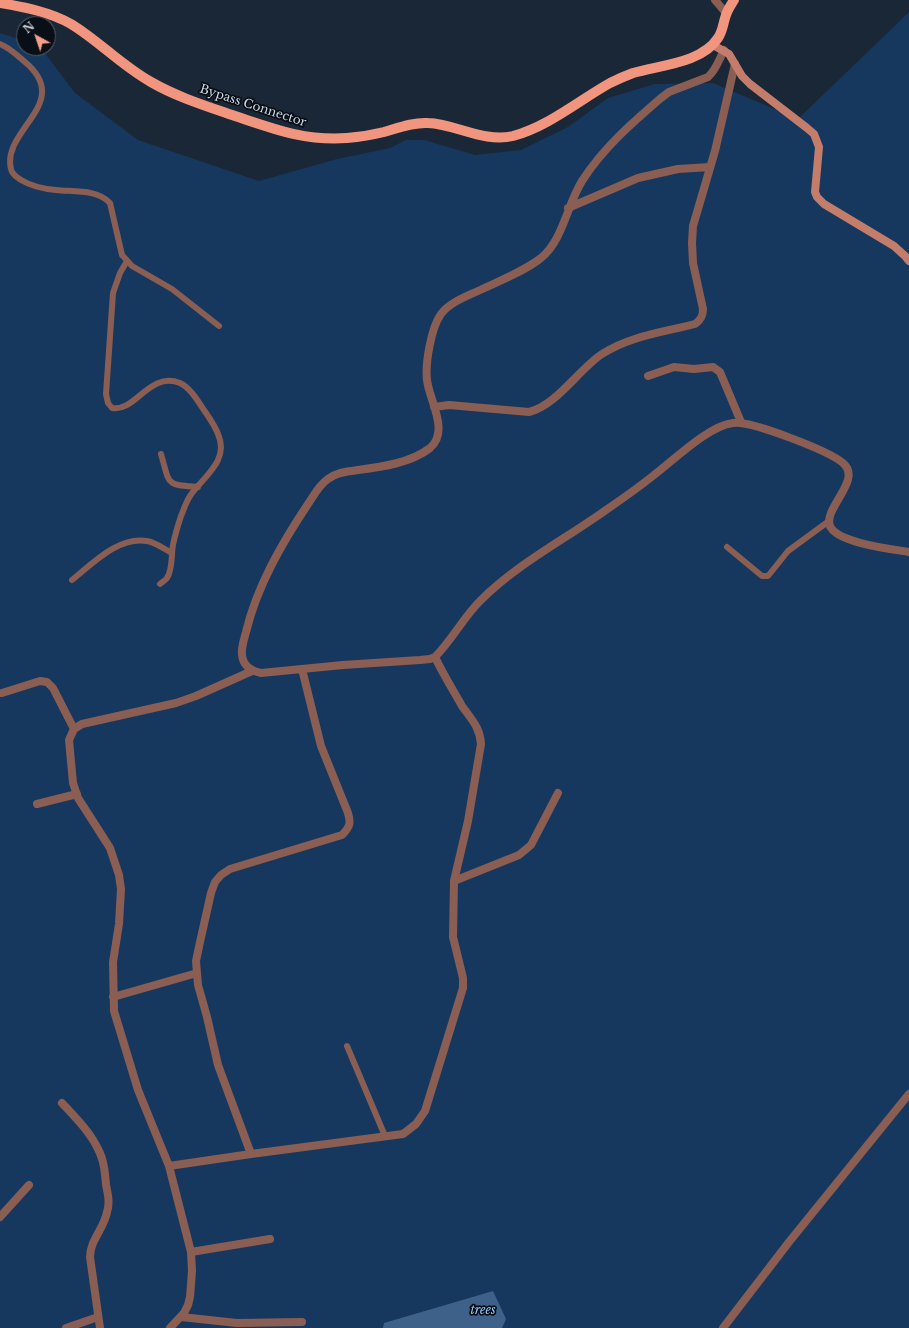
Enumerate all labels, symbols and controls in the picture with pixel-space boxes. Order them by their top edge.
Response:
north arrow [16,16,56,56]
text: N [20,19,37,36]
street label: Bypass Connector [198,82,308,130]
park label: trees [470,1304,496,1318]

